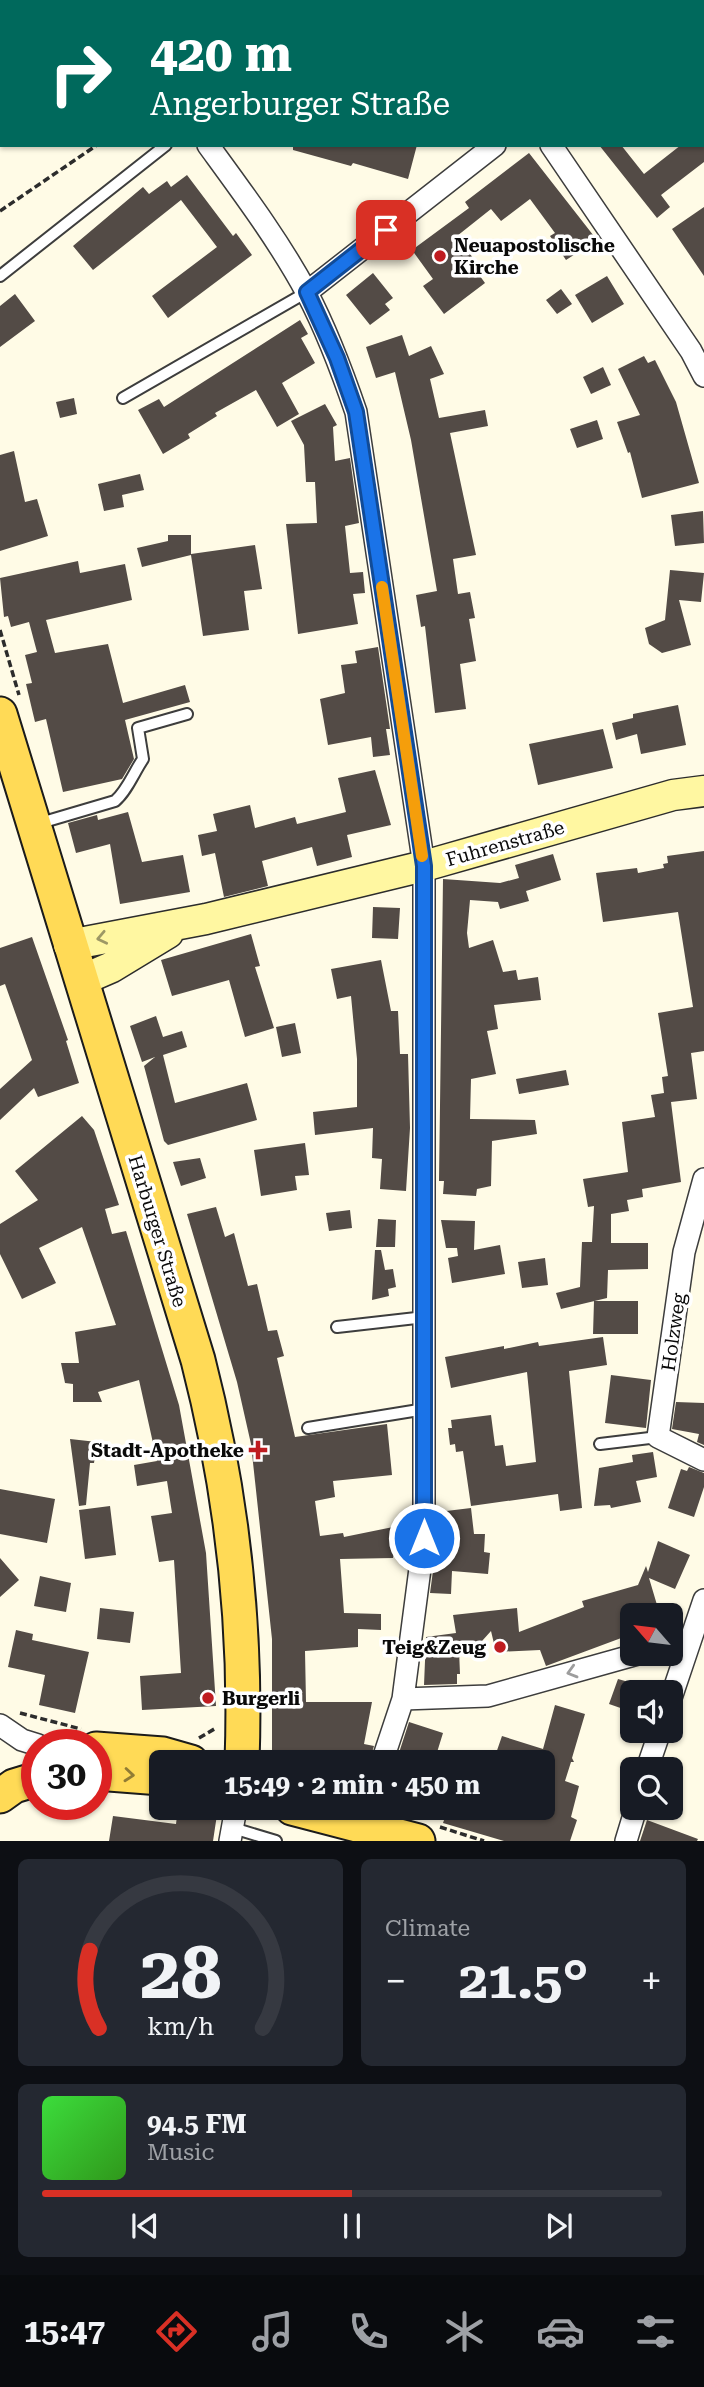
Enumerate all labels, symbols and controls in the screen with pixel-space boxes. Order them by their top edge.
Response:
text: 420 m [150,26,292,83]
icon: right [35,28,126,119]
text: Angerburger Straße [150,85,450,123]
pin [356,200,416,260]
icon: arrive [367,211,405,249]
place label: Neuapostolische Kirche [454,234,615,279]
marker: Neuapostolische Kirche [432,248,448,264]
street label: Fuhrenstraße [443,816,567,871]
one-way arrow [96,929,108,944]
street label: Harburger Straße [123,1152,192,1310]
street label: Holzweg [657,1291,690,1373]
place label: Stadt-Apotheke [91,1439,244,1462]
marker: Stadt-Apotheke [250,1442,266,1458]
position arrow [387,1501,461,1575]
north arrow [620,1603,682,1666]
map controls [620,1603,683,1820]
place label: Teig&Zeug [382,1636,486,1659]
marker: Teig&Zeug [492,1639,508,1655]
one-way arrow [567,1664,579,1679]
button: sound [620,1680,683,1743]
place label: Burgerli [222,1687,300,1710]
marker: Burgerli [200,1690,216,1706]
speed limit sign: 30 [21,1729,112,1820]
button: search [620,1757,683,1820]
one-way arrow [123,1767,134,1782]
text: 15:49 · 2 min · 450 m [224,1770,480,1800]
text: Climate [385,1915,470,1942]
text: 28 [140,1932,221,2017]
text: 21.5° [459,1950,588,2011]
text: − [385,1959,406,2003]
text: + [641,1959,662,2003]
text: km/h [147,2012,214,2041]
text: 94.5 FM [147,2109,247,2139]
text: Music [147,2139,214,2166]
icon: previous [126,2207,164,2245]
icon: pause [333,2207,371,2245]
icon: next [540,2207,578,2245]
icon: directions [152,2307,201,2356]
icon: music [248,2307,297,2356]
icon: phone [344,2307,393,2356]
icon: climate [440,2307,489,2356]
icon: car [536,2307,585,2356]
icon: filters [631,2307,680,2356]
text: 15:47 [23,2312,105,2350]

